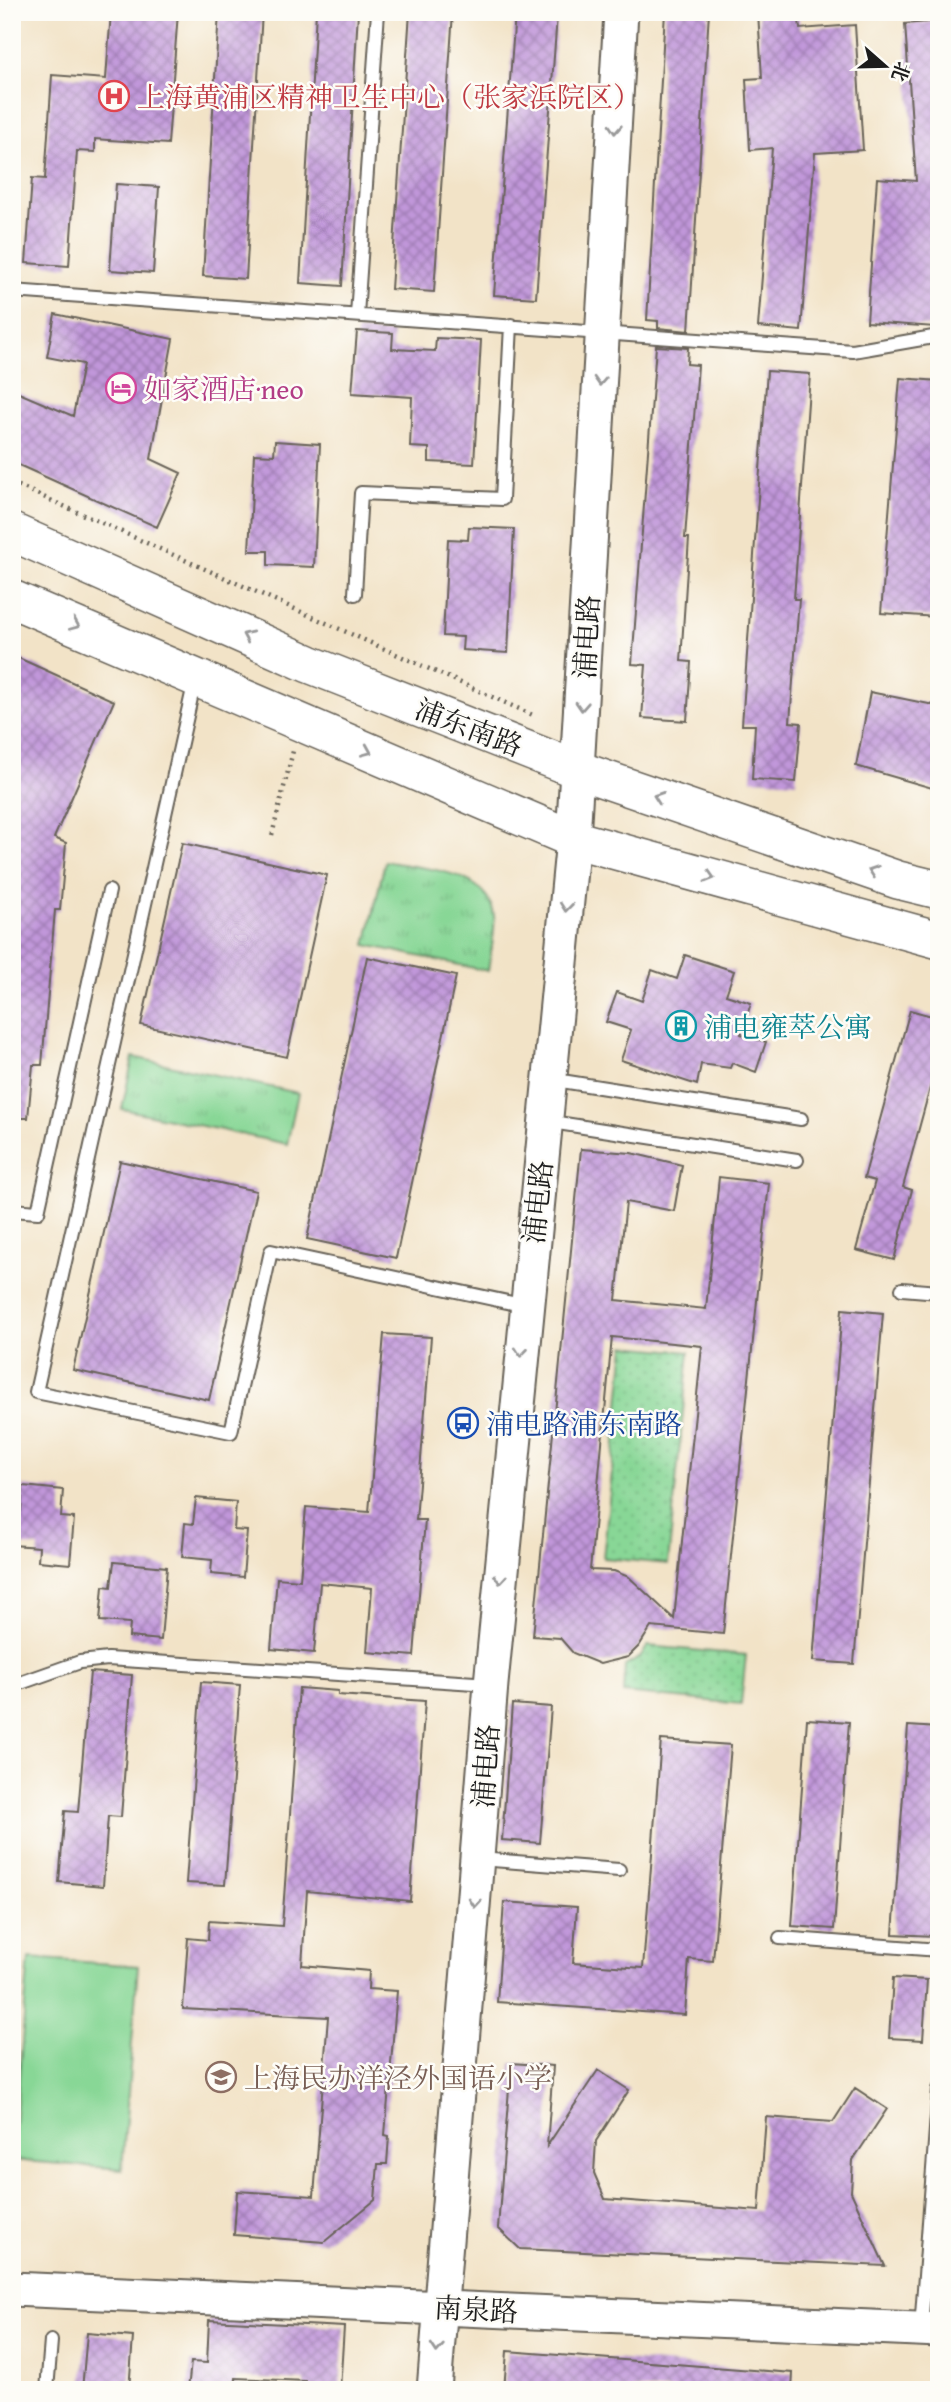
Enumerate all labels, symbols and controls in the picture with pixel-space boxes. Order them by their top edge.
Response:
north arrow [850,32,920,102]
text: 北 [885,58,917,86]
place label: 上海黄浦区精神卫生中心（张家浜院区） [137,76,641,117]
hospital icon: 上海黄浦区精神卫生中心（张家浜院区） [97,79,131,113]
one-way arrow [607,124,622,135]
place label: 如家酒店·neo [144,368,304,409]
hotel icon: 如家酒店·neo [104,371,138,405]
one-way arrow [593,376,608,387]
street label: 浦电路 [563,594,609,680]
one-way arrow [68,617,80,631]
one-way arrow [242,630,254,644]
street label: 浦东南路 [409,688,529,766]
one-way arrow [575,701,590,712]
one-way arrow [360,743,372,757]
one-way arrow [653,791,665,805]
one-way arrow [868,865,880,879]
one-way arrow [703,869,715,883]
one-way arrow [559,901,574,913]
place label: 浦电雍萃公寓 [704,1006,872,1047]
building icon: 浦电雍萃公寓 [664,1009,698,1043]
street label: 浦电路 [512,1158,562,1246]
one-way arrow [514,1347,529,1358]
place label: 浦电路浦东南路 [486,1403,682,1444]
bus stop icon: 浦电路浦东南路 [446,1406,480,1440]
one-way arrow [493,1574,508,1585]
street label: 浦电路 [462,1723,508,1809]
one-way arrow [468,1898,483,1909]
place label: 上海民办洋泾外国语小学 [244,2057,552,2098]
school or university icon: 上海民办洋泾外国语小学 [204,2060,238,2094]
street label: 南泉路 [433,2286,519,2332]
one-way arrow [430,2343,445,2354]

